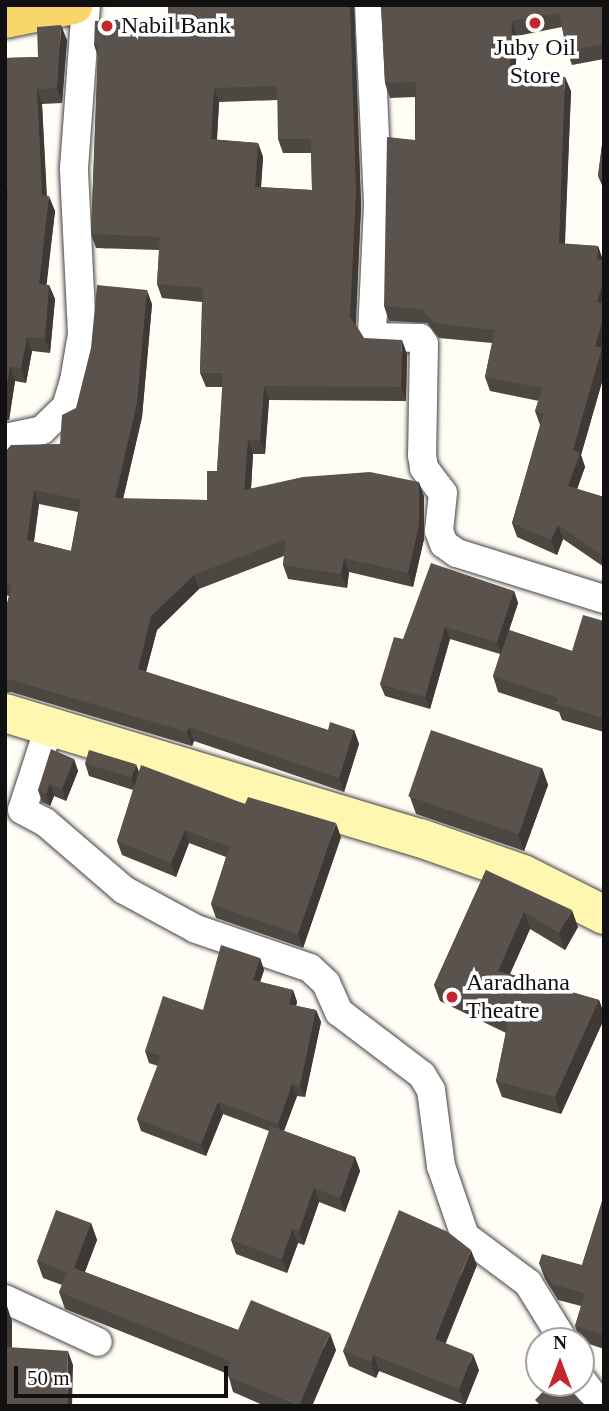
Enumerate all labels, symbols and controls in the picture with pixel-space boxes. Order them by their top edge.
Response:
place label: Nabil Bank [121,12,231,40]
marker: Juby Oil Store [527,15,543,31]
marker: Nabil Bank [99,18,115,34]
place label: Juby Oil Store [494,34,576,90]
place label: Aaradhana Theatre [466,969,570,1025]
marker: Aaradhana Theatre [444,989,460,1005]
north arrow [525,1327,595,1397]
text: N [553,1332,567,1353]
scale bar [18,1352,231,1396]
text: 50 m [27,1366,70,1390]

